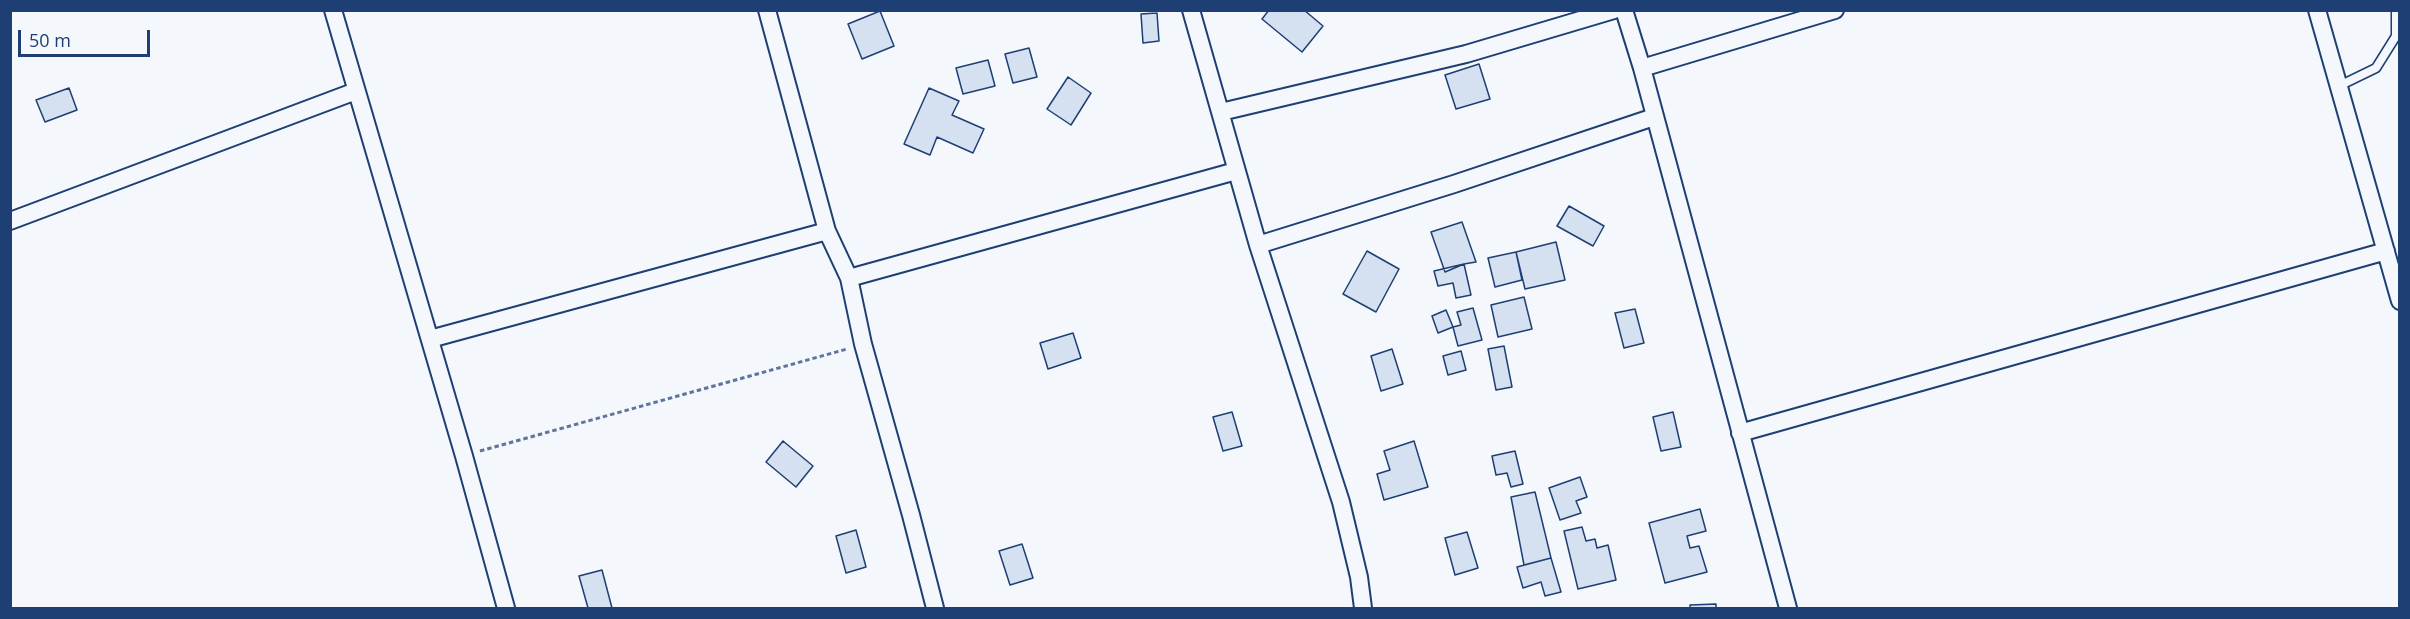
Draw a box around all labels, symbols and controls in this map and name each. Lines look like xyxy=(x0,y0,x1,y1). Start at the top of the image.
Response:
scale bar xyxy=(21,18,153,56)
text: 50 m xyxy=(29,28,71,52)

